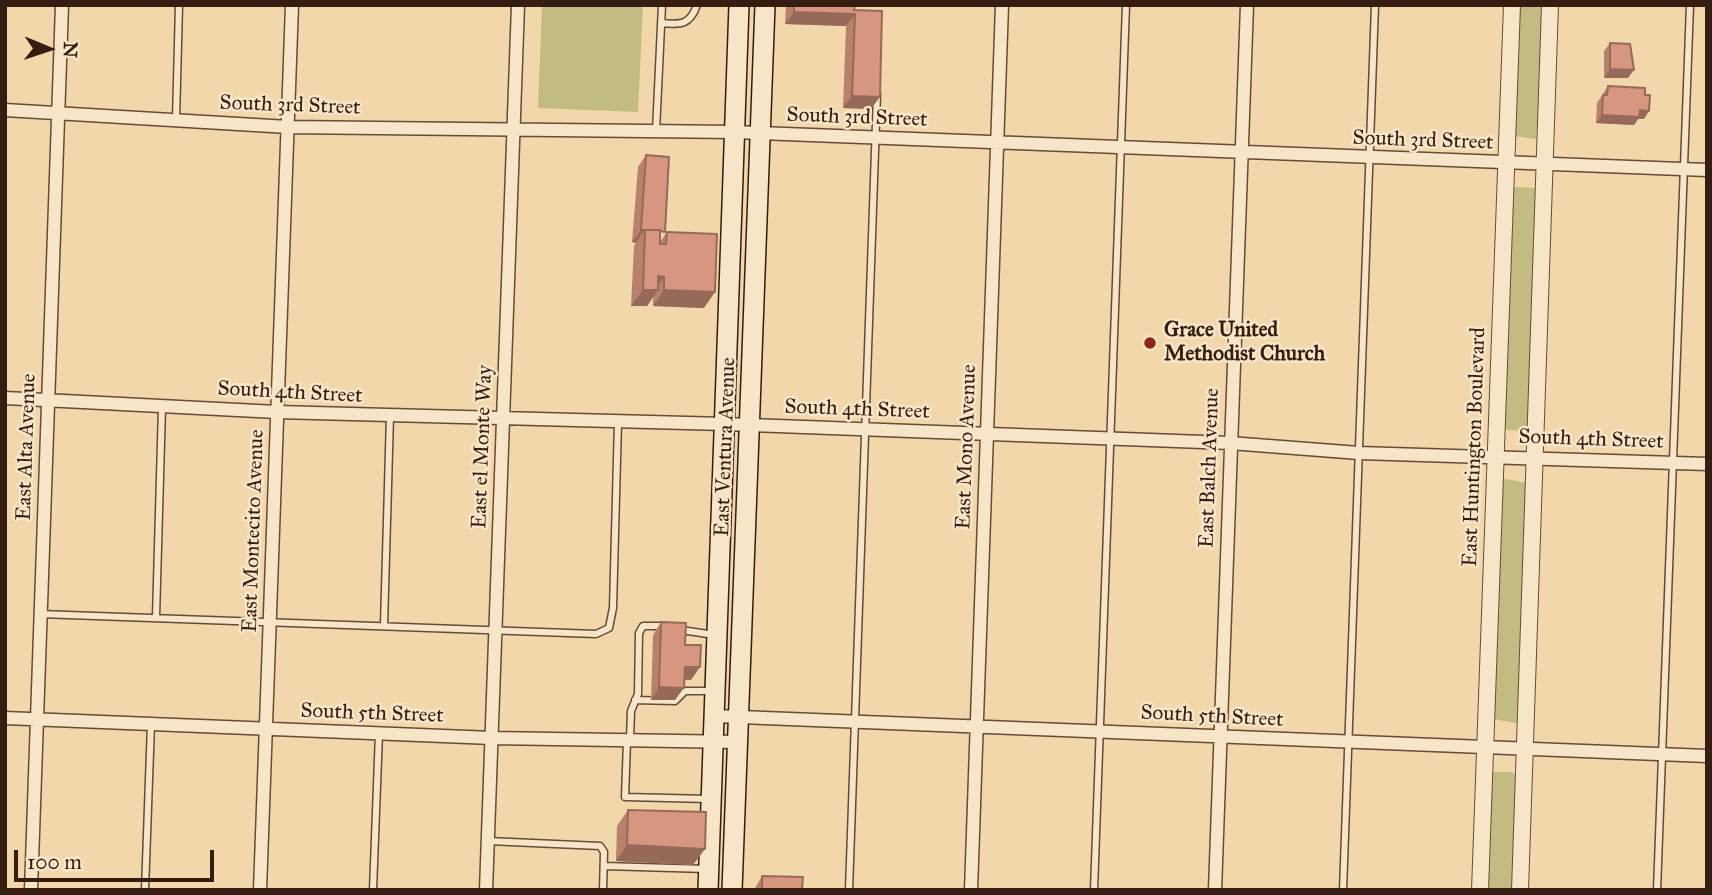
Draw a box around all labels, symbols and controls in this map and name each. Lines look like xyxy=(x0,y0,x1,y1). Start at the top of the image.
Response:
north arrow xyxy=(14,14,84,84)
text: N xyxy=(59,41,82,58)
street label: South 3rd Street xyxy=(219,91,361,121)
street label: South 3rd Street xyxy=(786,103,928,133)
street label: South 3rd Street xyxy=(1352,126,1494,156)
place label: Grace United Methodist Church xyxy=(1164,318,1325,368)
street label: East Huntington Boulevard xyxy=(1458,327,1492,567)
marker: Grace United Methodist Church xyxy=(1142,335,1158,351)
street label: East Ventura Avenue xyxy=(710,357,742,537)
street label: East Mono Avenue xyxy=(952,364,982,530)
street label: East el Monte Way xyxy=(468,365,498,529)
street label: East Alta Avenue xyxy=(12,373,42,521)
street label: South 4th Street xyxy=(217,377,363,409)
street label: East Balch Avenue xyxy=(1195,388,1225,548)
street label: South 4th Street xyxy=(784,395,930,425)
street label: South 4th Street xyxy=(1518,425,1664,455)
street label: East Montecito Avenue xyxy=(238,429,270,633)
street label: South 5th Street xyxy=(300,699,444,729)
street label: South 5th Street xyxy=(1140,701,1284,733)
scale bar xyxy=(18,836,217,880)
text: 100 m xyxy=(27,849,82,875)

